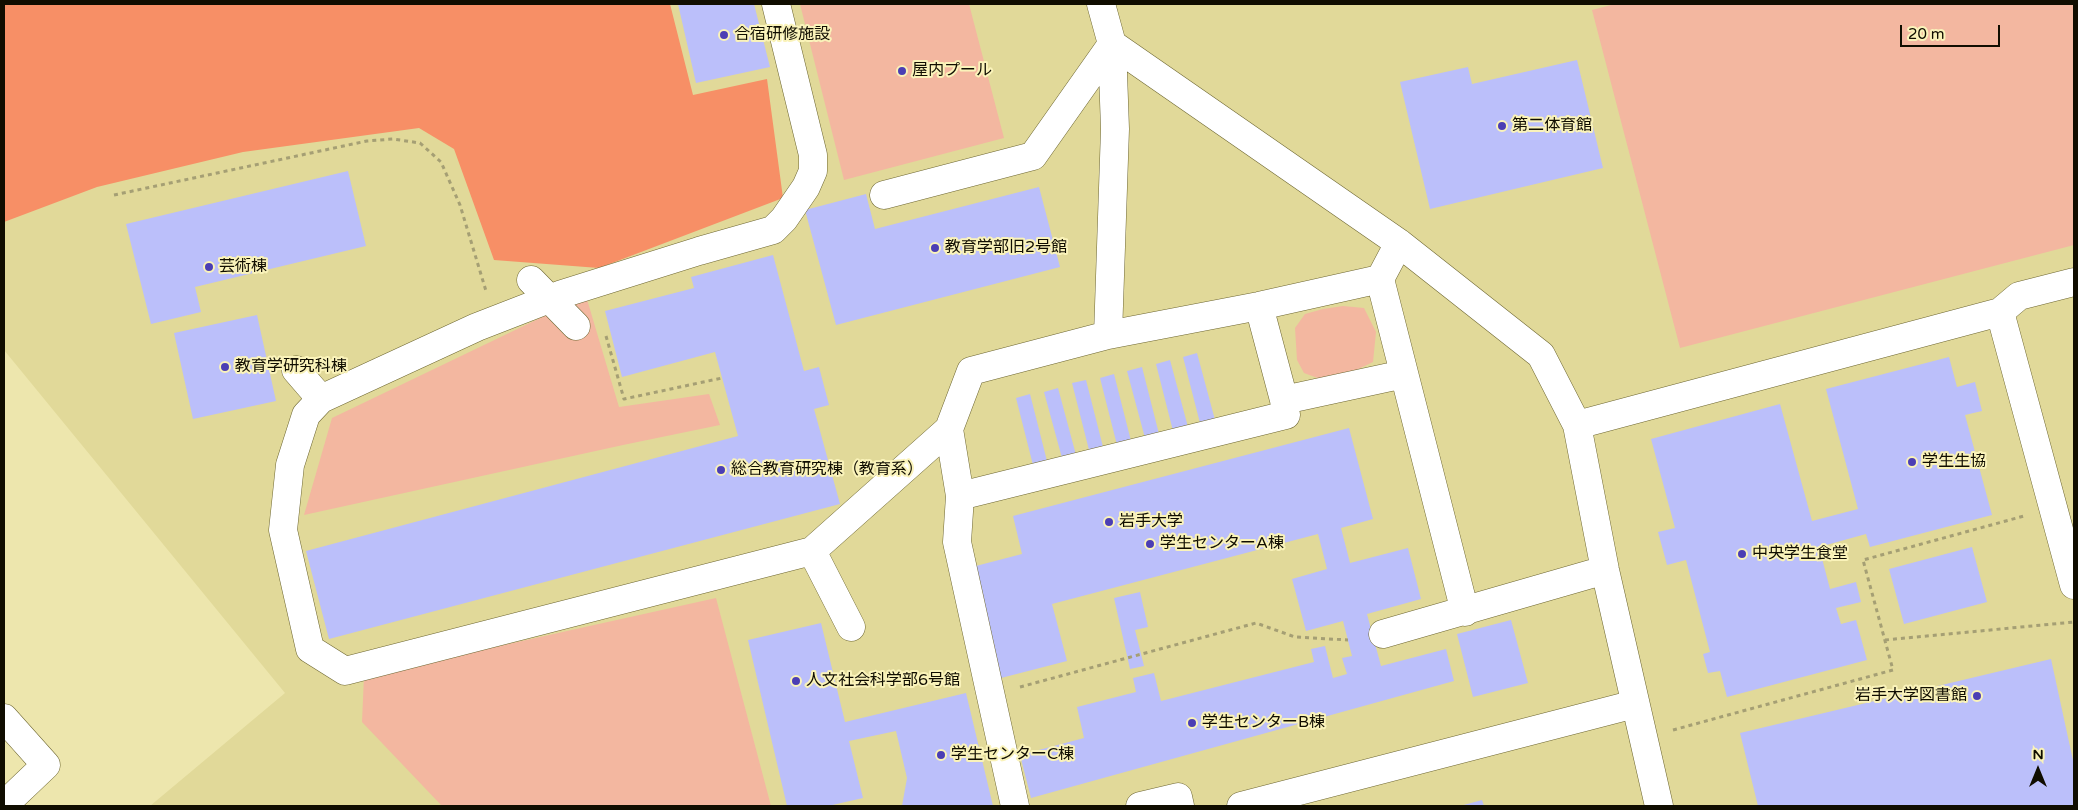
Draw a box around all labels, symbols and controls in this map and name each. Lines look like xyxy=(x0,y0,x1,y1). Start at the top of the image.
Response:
scale bar xyxy=(1903,15,2003,47)
place label: 合宿研修施設 xyxy=(734,25,830,45)
text: 20 m xyxy=(1908,25,1945,43)
marker: 合宿研修施設 xyxy=(718,29,730,41)
place label: 屋内プール xyxy=(912,61,992,81)
marker: 屋内プール xyxy=(896,65,908,77)
place label: 第二体育館 xyxy=(1512,116,1592,136)
marker: 第二体育館 xyxy=(1496,120,1508,132)
place label: 教育学部旧2号館 xyxy=(945,238,1067,258)
marker: 教育学部旧2号館 xyxy=(929,242,941,254)
place label: 芸術棟 xyxy=(219,257,267,277)
marker: 芸術棟 xyxy=(203,261,215,273)
place label: 教育学研究科棟 xyxy=(235,357,347,377)
marker: 教育学研究科棟 xyxy=(219,361,231,373)
place label: 学生生協 xyxy=(1922,452,1986,472)
marker: 学生生協 xyxy=(1906,456,1918,468)
place label: 総合教育研究棟（教育系） xyxy=(731,460,923,480)
marker: 総合教育研究棟（教育系） xyxy=(715,464,727,476)
place label: 岩手大学 xyxy=(1119,512,1183,532)
marker: 岩手大学 xyxy=(1103,516,1115,528)
place label: 学生センターA棟 xyxy=(1160,534,1284,554)
marker: 学生センターA棟 xyxy=(1144,538,1156,550)
place label: 中央学生食堂 xyxy=(1752,544,1848,564)
marker: 中央学生食堂 xyxy=(1736,548,1748,560)
place label: 人文社会科学部6号館 xyxy=(806,671,960,691)
marker: 人文社会科学部6号館 xyxy=(790,675,802,687)
place label: 岩手大学図書館 xyxy=(1855,686,1967,706)
marker: 岩手大学図書館 xyxy=(1971,690,1983,702)
place label: 学生センターB棟 xyxy=(1202,713,1325,733)
marker: 学生センターB棟 xyxy=(1186,717,1198,729)
place label: 学生センターC棟 xyxy=(951,745,1074,765)
north arrow xyxy=(2013,745,2063,795)
text: N xyxy=(2032,746,2044,763)
marker: 学生センターC棟 xyxy=(935,749,947,761)

